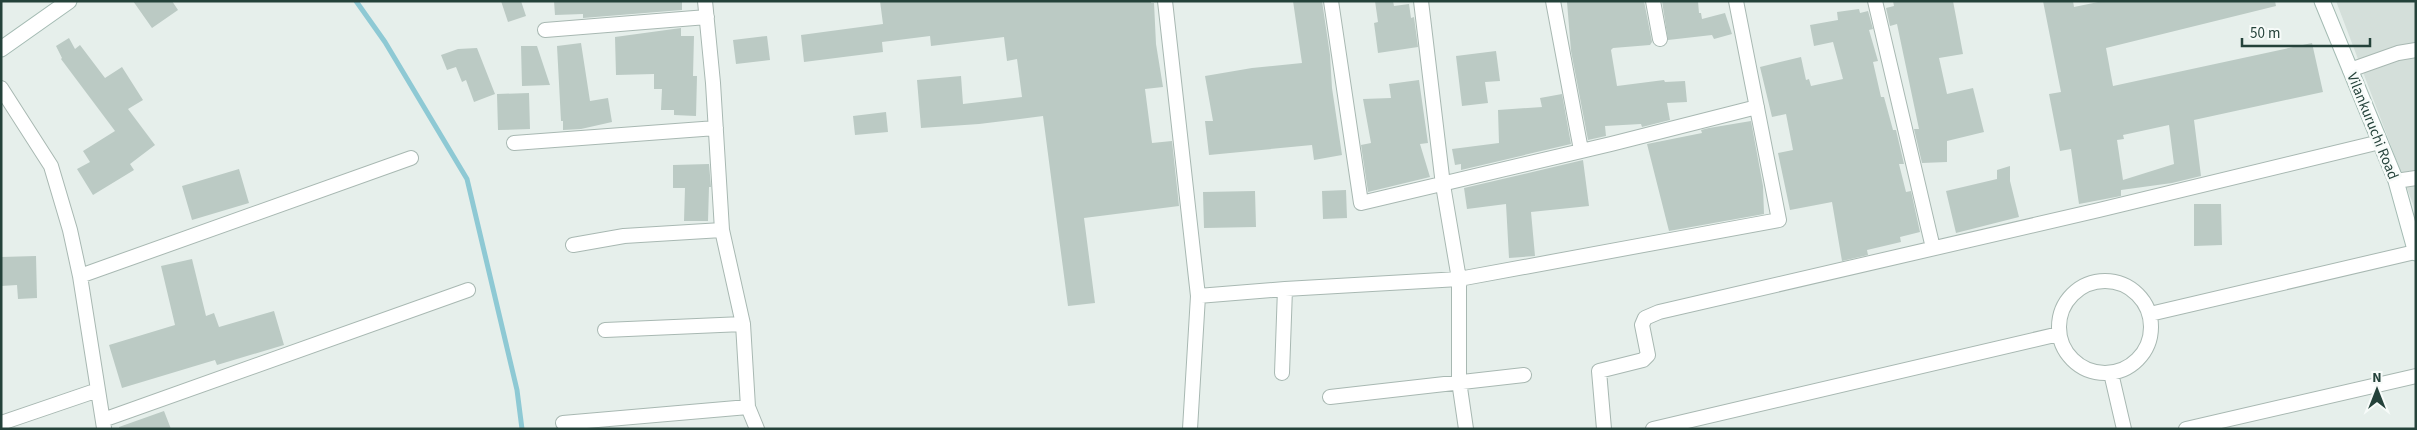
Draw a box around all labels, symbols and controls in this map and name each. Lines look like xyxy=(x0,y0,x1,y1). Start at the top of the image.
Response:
scale bar xyxy=(2242,15,2370,47)
text: 50 m xyxy=(2250,23,2280,44)
street label: Vilankuruchi Road xyxy=(2342,70,2404,183)
north arrow xyxy=(2352,365,2402,415)
text: N xyxy=(2372,368,2382,388)

